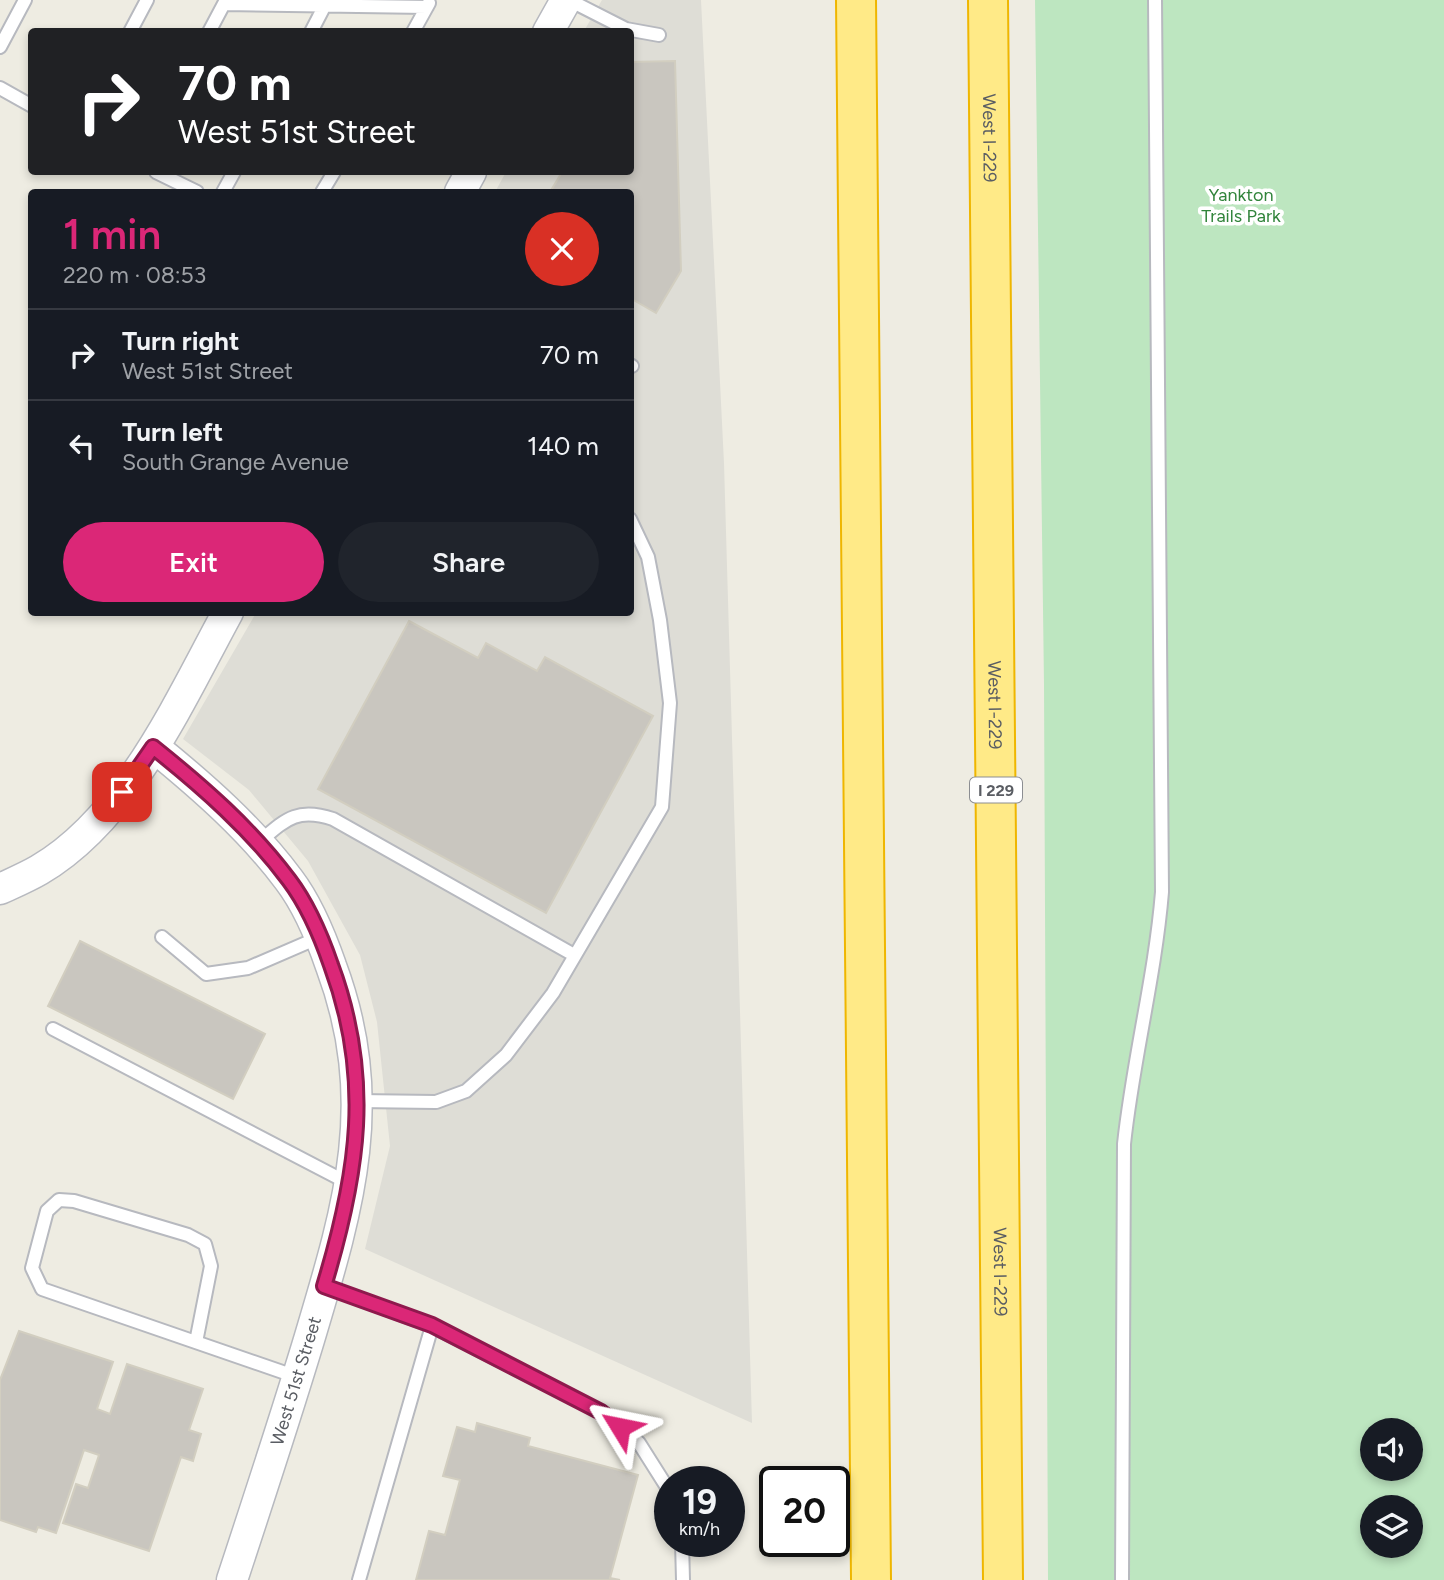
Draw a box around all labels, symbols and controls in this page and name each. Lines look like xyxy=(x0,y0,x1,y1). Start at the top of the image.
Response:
text: 70 m xyxy=(178,53,291,112)
icon: right xyxy=(63,56,154,147)
street label: West I-229 xyxy=(978,94,1001,182)
text: West 51st Street xyxy=(178,113,416,151)
park label: Yankton Trails Park xyxy=(1201,184,1281,227)
text: 1 min xyxy=(63,209,161,260)
button: close xyxy=(525,212,599,286)
text: 220 m · 08:53 xyxy=(63,261,206,289)
text: Turn right xyxy=(122,325,239,357)
icon: right xyxy=(63,336,101,374)
text: 70 m xyxy=(540,339,599,371)
text: West 51st Street xyxy=(122,357,293,385)
text: Turn left xyxy=(122,416,223,448)
icon: left xyxy=(63,427,101,465)
text: 140 m xyxy=(527,430,599,462)
text: South Grange Avenue xyxy=(122,448,349,476)
button: Exit xyxy=(63,522,324,602)
button: Share xyxy=(338,522,599,602)
street label: West I-229 xyxy=(983,660,1006,749)
pin xyxy=(92,762,152,822)
icon: arrive xyxy=(103,773,141,811)
road number: I 229 xyxy=(970,778,1022,803)
street label: West I-229 xyxy=(989,1227,1011,1316)
street label: West 51st Street xyxy=(266,1314,326,1448)
position arrow xyxy=(583,1390,657,1464)
map controls xyxy=(1360,1418,1423,1558)
button: sound xyxy=(1360,1418,1423,1481)
speed limit sign: 20 xyxy=(759,1466,850,1557)
text: 19 xyxy=(682,1481,717,1523)
button: layers xyxy=(1360,1495,1423,1558)
text: km/h xyxy=(679,1518,720,1540)

